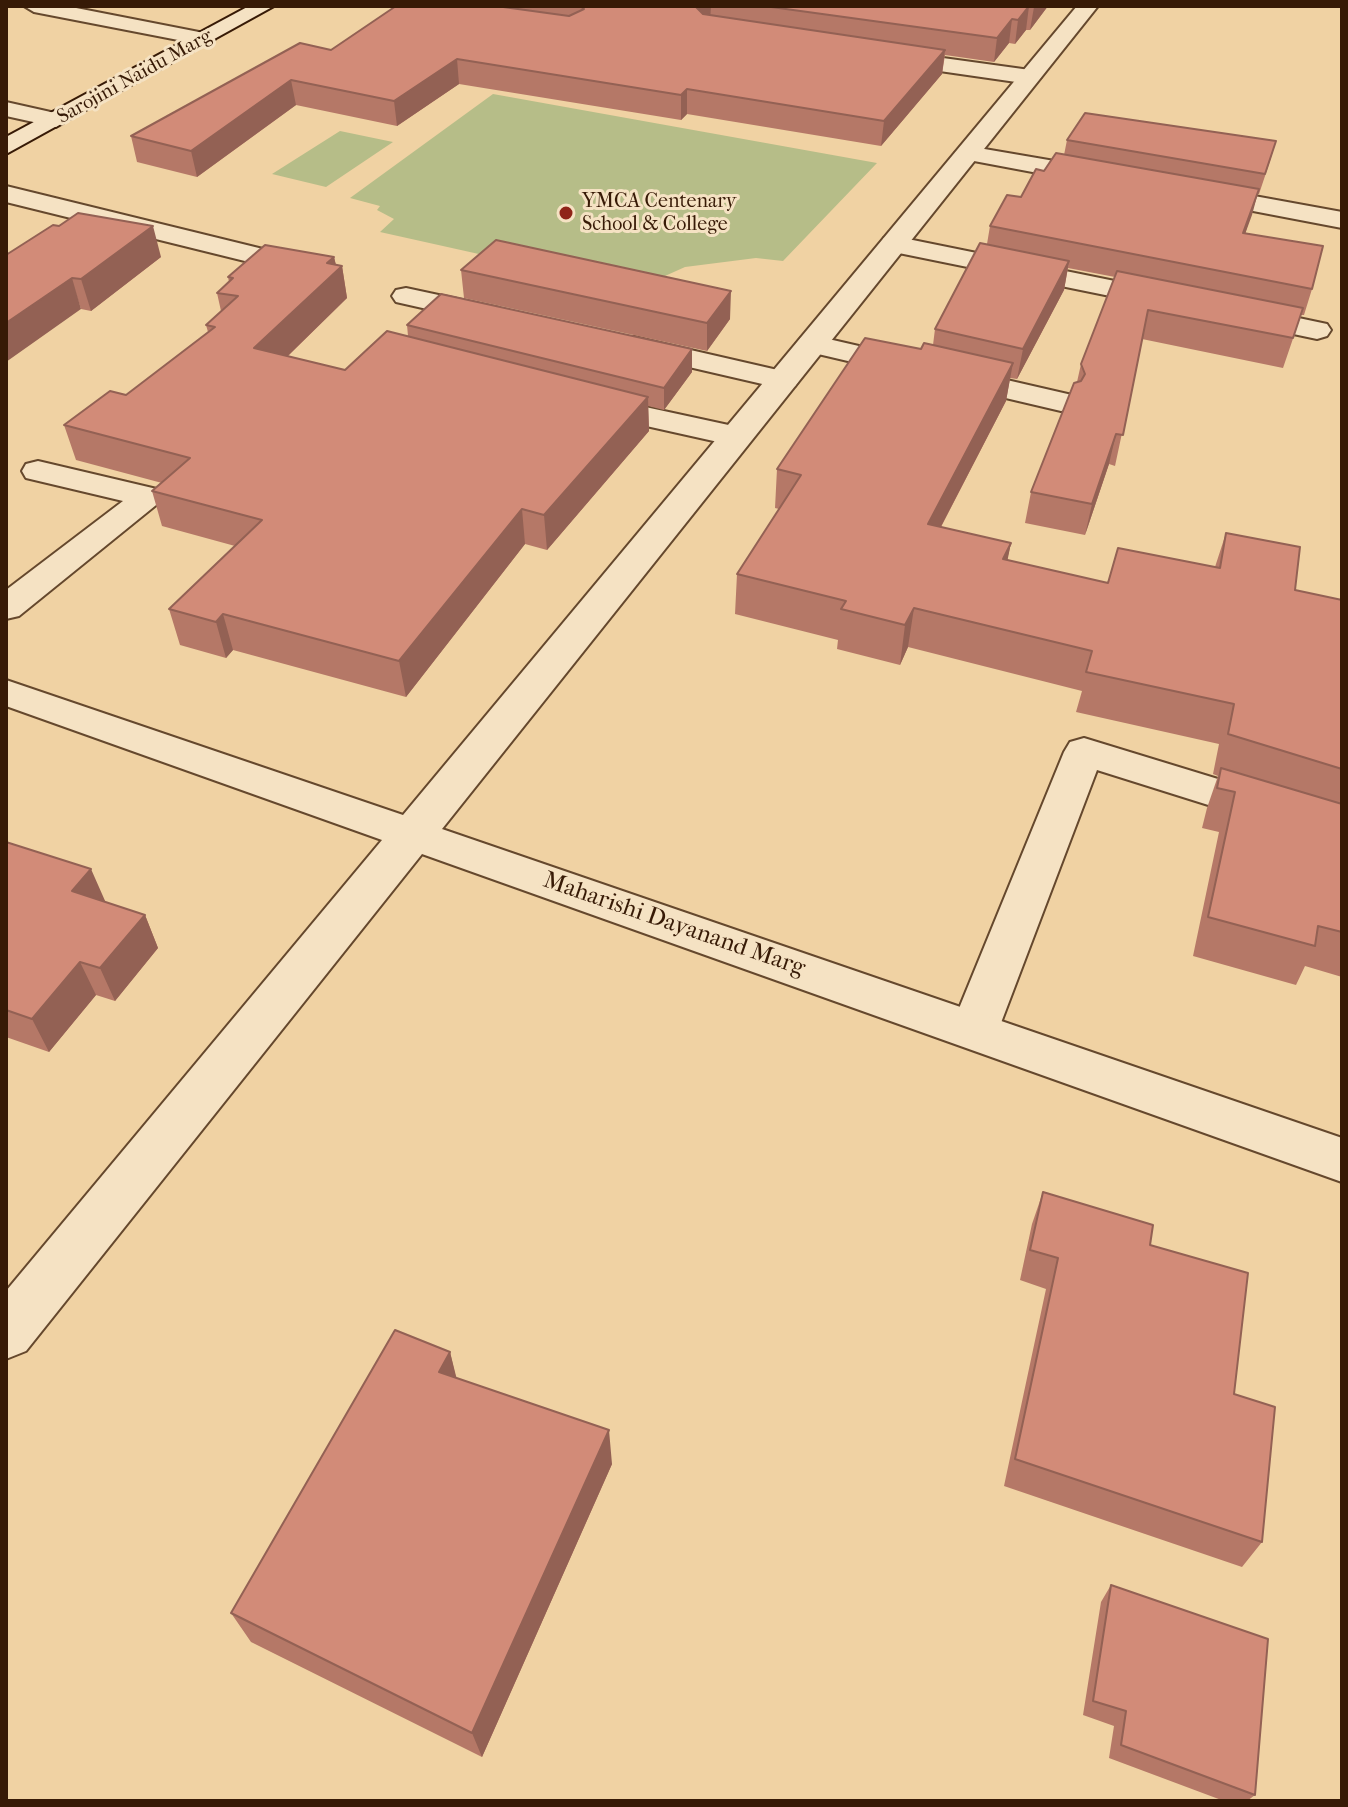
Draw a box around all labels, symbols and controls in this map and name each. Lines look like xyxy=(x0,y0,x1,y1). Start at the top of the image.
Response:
street label: Sarojini Naidu Marg xyxy=(53,24,217,130)
place label: YMCA Centenary School & College xyxy=(582,190,736,237)
marker: YMCA Centenary School & College xyxy=(557,204,575,222)
street label: Maharishi Dayanand Marg xyxy=(539,867,809,983)

